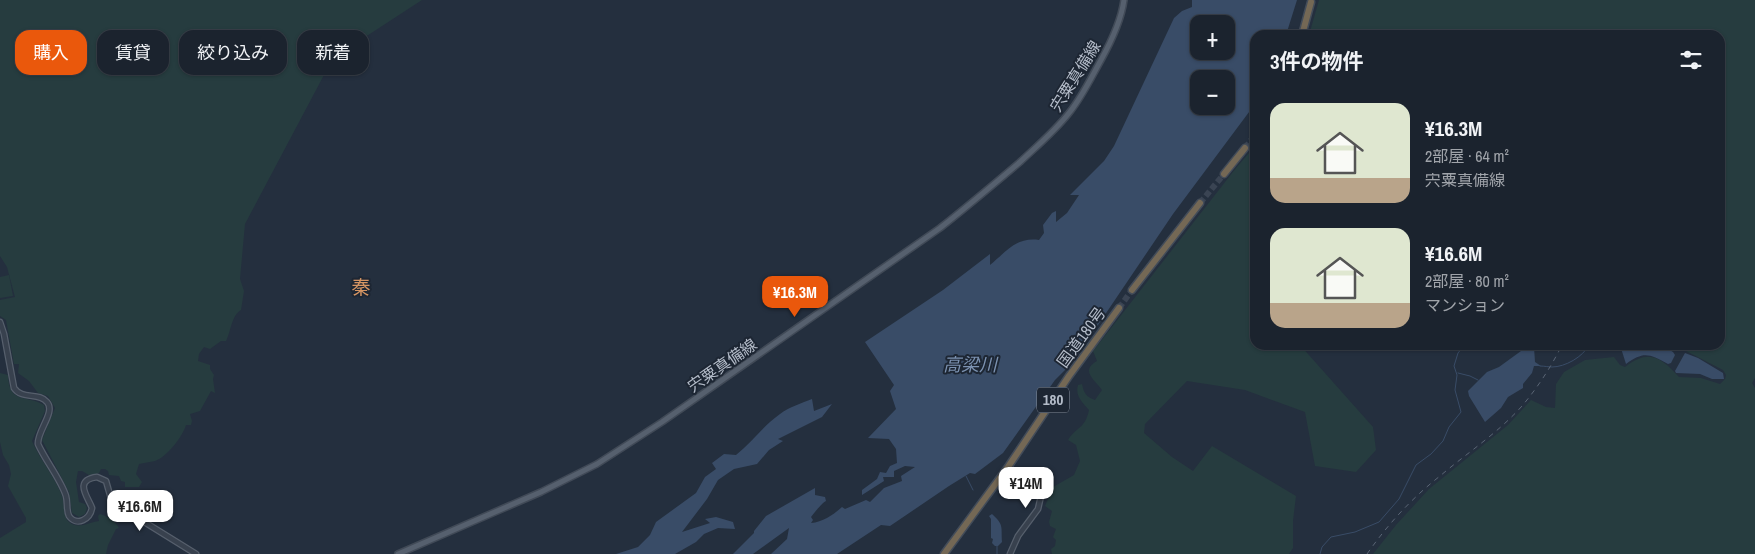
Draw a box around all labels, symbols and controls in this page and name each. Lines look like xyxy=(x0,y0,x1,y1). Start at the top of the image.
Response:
map controls xyxy=(1190,15,1235,115)
button: + xyxy=(1190,15,1235,60)
chip: 購入 xyxy=(15,30,87,75)
chip: 賃貸 xyxy=(97,30,169,75)
chip: 絞り込み xyxy=(179,30,287,75)
chip: 新着 xyxy=(297,30,369,75)
street label: 宍粟真備線 xyxy=(1044,36,1106,116)
icon: filters xyxy=(1677,46,1705,74)
text: 3件の物件 xyxy=(1270,47,1364,76)
button: − xyxy=(1190,70,1235,115)
text: ¥16.3M xyxy=(1425,114,1482,143)
icon: home xyxy=(1310,123,1370,183)
text: 2部屋 · 64 m² xyxy=(1425,145,1509,167)
text: 宍粟真備線 xyxy=(1425,169,1505,191)
text: ¥16.6M xyxy=(1425,239,1482,268)
icon: home xyxy=(1310,248,1370,308)
text: 2部屋 · 80 m² xyxy=(1425,270,1509,292)
district label: 秦 xyxy=(351,274,371,300)
pin: ¥16.3M xyxy=(754,276,836,318)
text: ¥16.3M xyxy=(773,281,817,303)
text: マンション xyxy=(1425,294,1505,316)
street label: 国道180号 xyxy=(1052,302,1110,372)
street label: 宍粟真備線 xyxy=(683,333,761,397)
water label: 高梁川 xyxy=(943,352,999,377)
road number: 180 xyxy=(1037,388,1069,412)
pin: ¥14M xyxy=(996,466,1056,509)
text: ¥14M xyxy=(1010,472,1042,494)
pin: ¥16.6M xyxy=(99,490,181,532)
text: ¥16.6M xyxy=(118,495,162,517)

